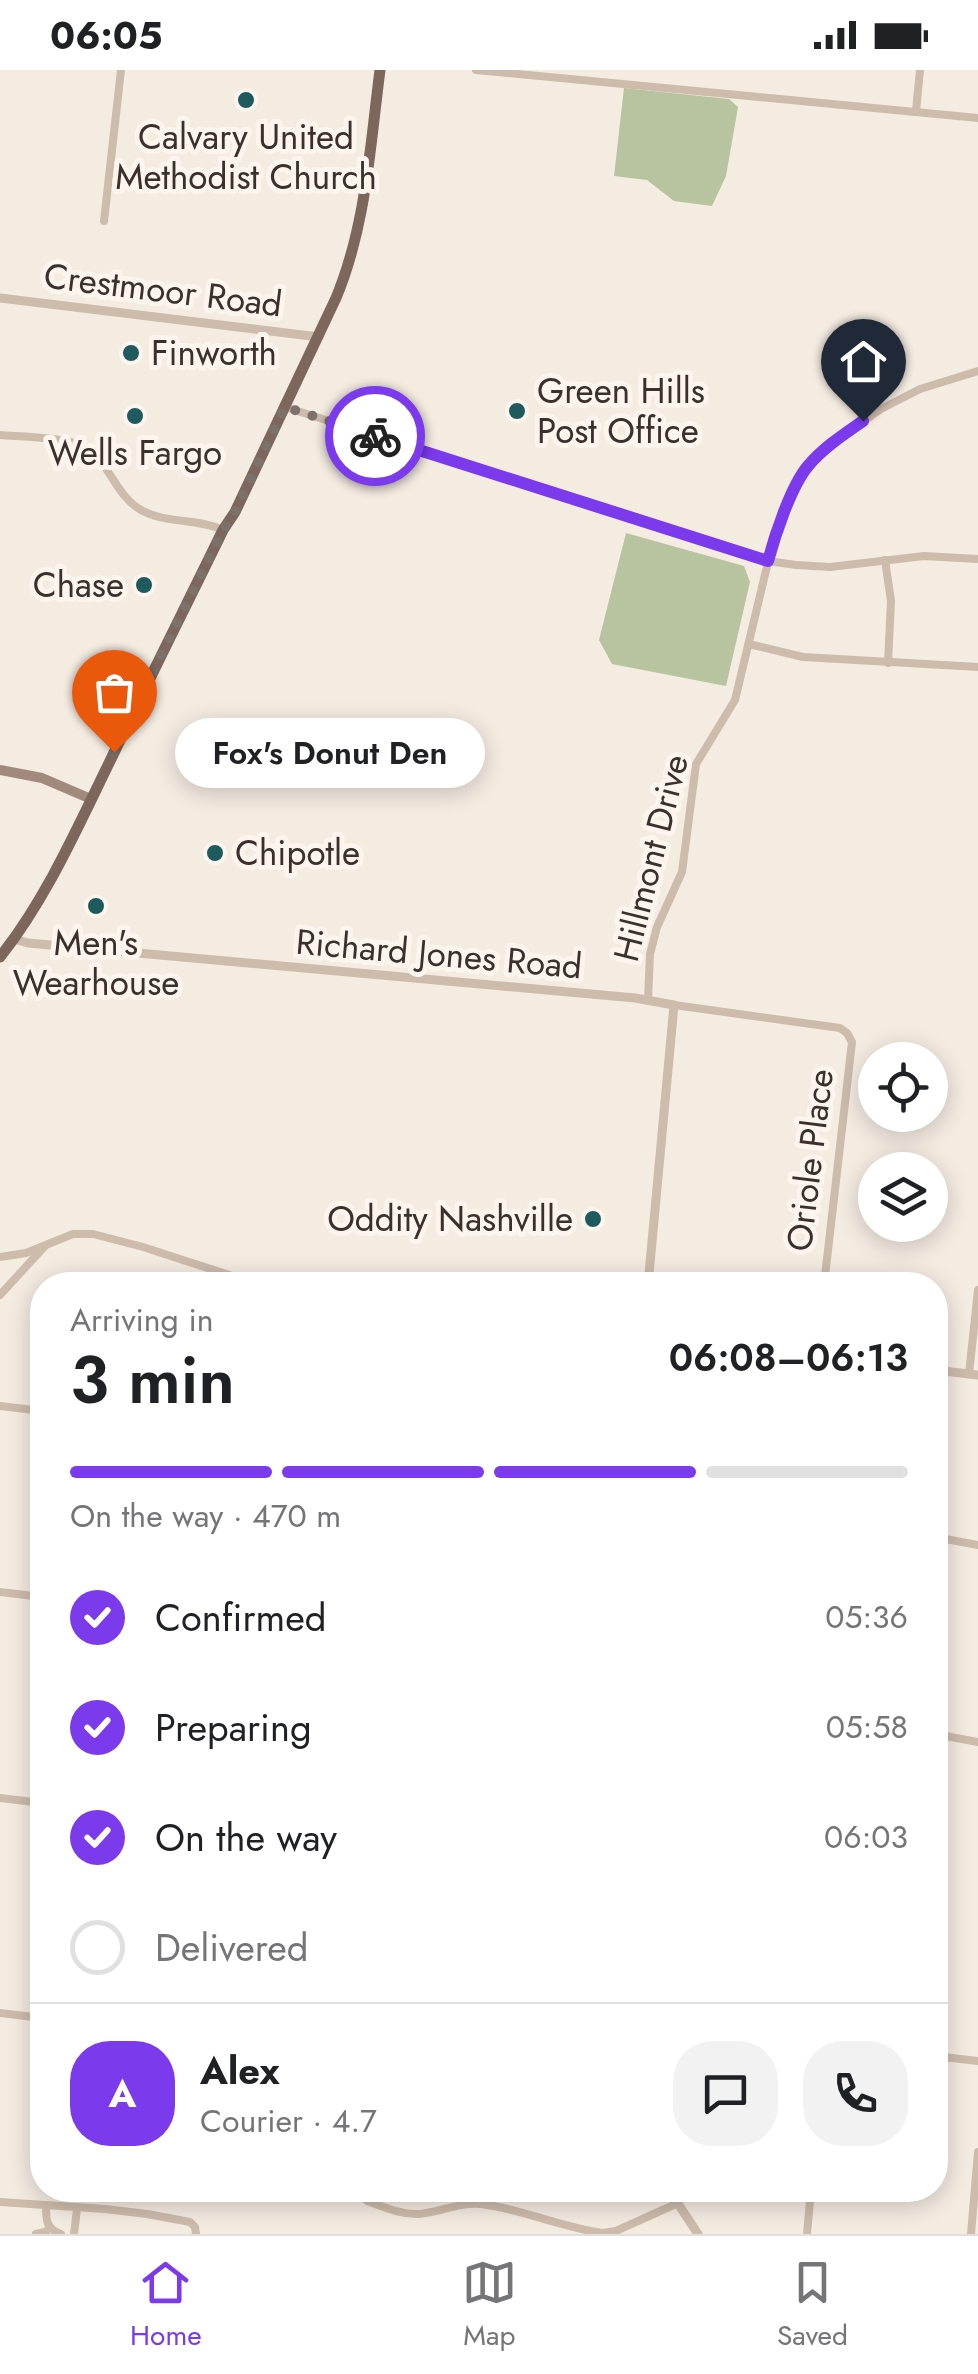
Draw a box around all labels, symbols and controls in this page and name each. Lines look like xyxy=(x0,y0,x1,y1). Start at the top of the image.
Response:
text: 06:05 xyxy=(50,8,162,63)
marker: Calvary United Methodist Church xyxy=(235,89,257,111)
place label: Calvary United Methodist Church xyxy=(115,112,377,202)
street label: Crestmoor Road xyxy=(41,251,285,329)
pin xyxy=(821,319,906,422)
place label: Finworth xyxy=(151,328,277,378)
icon: home xyxy=(836,334,891,389)
marker: Finworth xyxy=(120,342,142,364)
place label: Green Hills Post Office xyxy=(537,366,705,456)
courier xyxy=(325,386,425,486)
marker: Green Hills Post Office xyxy=(506,400,528,422)
marker: Wells Fargo xyxy=(124,405,146,427)
icon: bike xyxy=(348,409,403,464)
place label: Wells Fargo xyxy=(48,428,222,478)
place label: Chase xyxy=(33,560,124,610)
marker: Chase xyxy=(133,574,155,596)
pin xyxy=(72,650,157,753)
icon: bag xyxy=(87,665,142,720)
callout: Fox's Donut Den xyxy=(174,717,484,787)
text: Fox's Donut Den xyxy=(213,730,447,776)
street label: Hillmont Drive xyxy=(601,749,701,967)
place label: Chipotle xyxy=(235,828,360,878)
marker: Chipotle xyxy=(204,842,226,864)
marker: Men's Wearhouse xyxy=(85,895,107,917)
street label: Richard Jones Road xyxy=(294,917,584,991)
place label: Men's Wearhouse xyxy=(13,918,179,1008)
map controls xyxy=(858,1042,948,1242)
button: locate xyxy=(858,1042,948,1132)
street label: Oriole Place xyxy=(774,1066,846,1254)
button: layers xyxy=(858,1152,948,1242)
place label: Oddity Nashville xyxy=(327,1194,573,1244)
marker: Oddity Nashville xyxy=(582,1208,604,1230)
text: Arriving in xyxy=(70,1297,214,1343)
text: 06:08–06:13 xyxy=(669,1330,908,1385)
text: 3 min xyxy=(70,1333,235,1427)
text: On the way · 470 m xyxy=(70,1493,341,1539)
icon: check xyxy=(70,1590,125,1645)
text: Confirmed xyxy=(155,1590,326,1645)
text: 05:36 xyxy=(825,1594,908,1640)
icon: check xyxy=(70,1700,125,1755)
text: Preparing xyxy=(155,1700,312,1755)
text: 05:58 xyxy=(826,1704,908,1750)
icon: check xyxy=(70,1810,125,1865)
text: On the way xyxy=(155,1810,337,1865)
text: 06:03 xyxy=(824,1814,908,1860)
text: Delivered xyxy=(155,1920,308,1975)
button: chat xyxy=(673,2041,778,2146)
button: phone xyxy=(803,2041,908,2146)
text: Alex xyxy=(200,2043,280,2098)
text: A xyxy=(109,2066,136,2121)
text: Courier · 4.7 xyxy=(200,2098,377,2144)
tab: Home xyxy=(130,2255,202,2356)
tab: Map xyxy=(462,2255,517,2356)
tab: Saved xyxy=(777,2255,848,2356)

